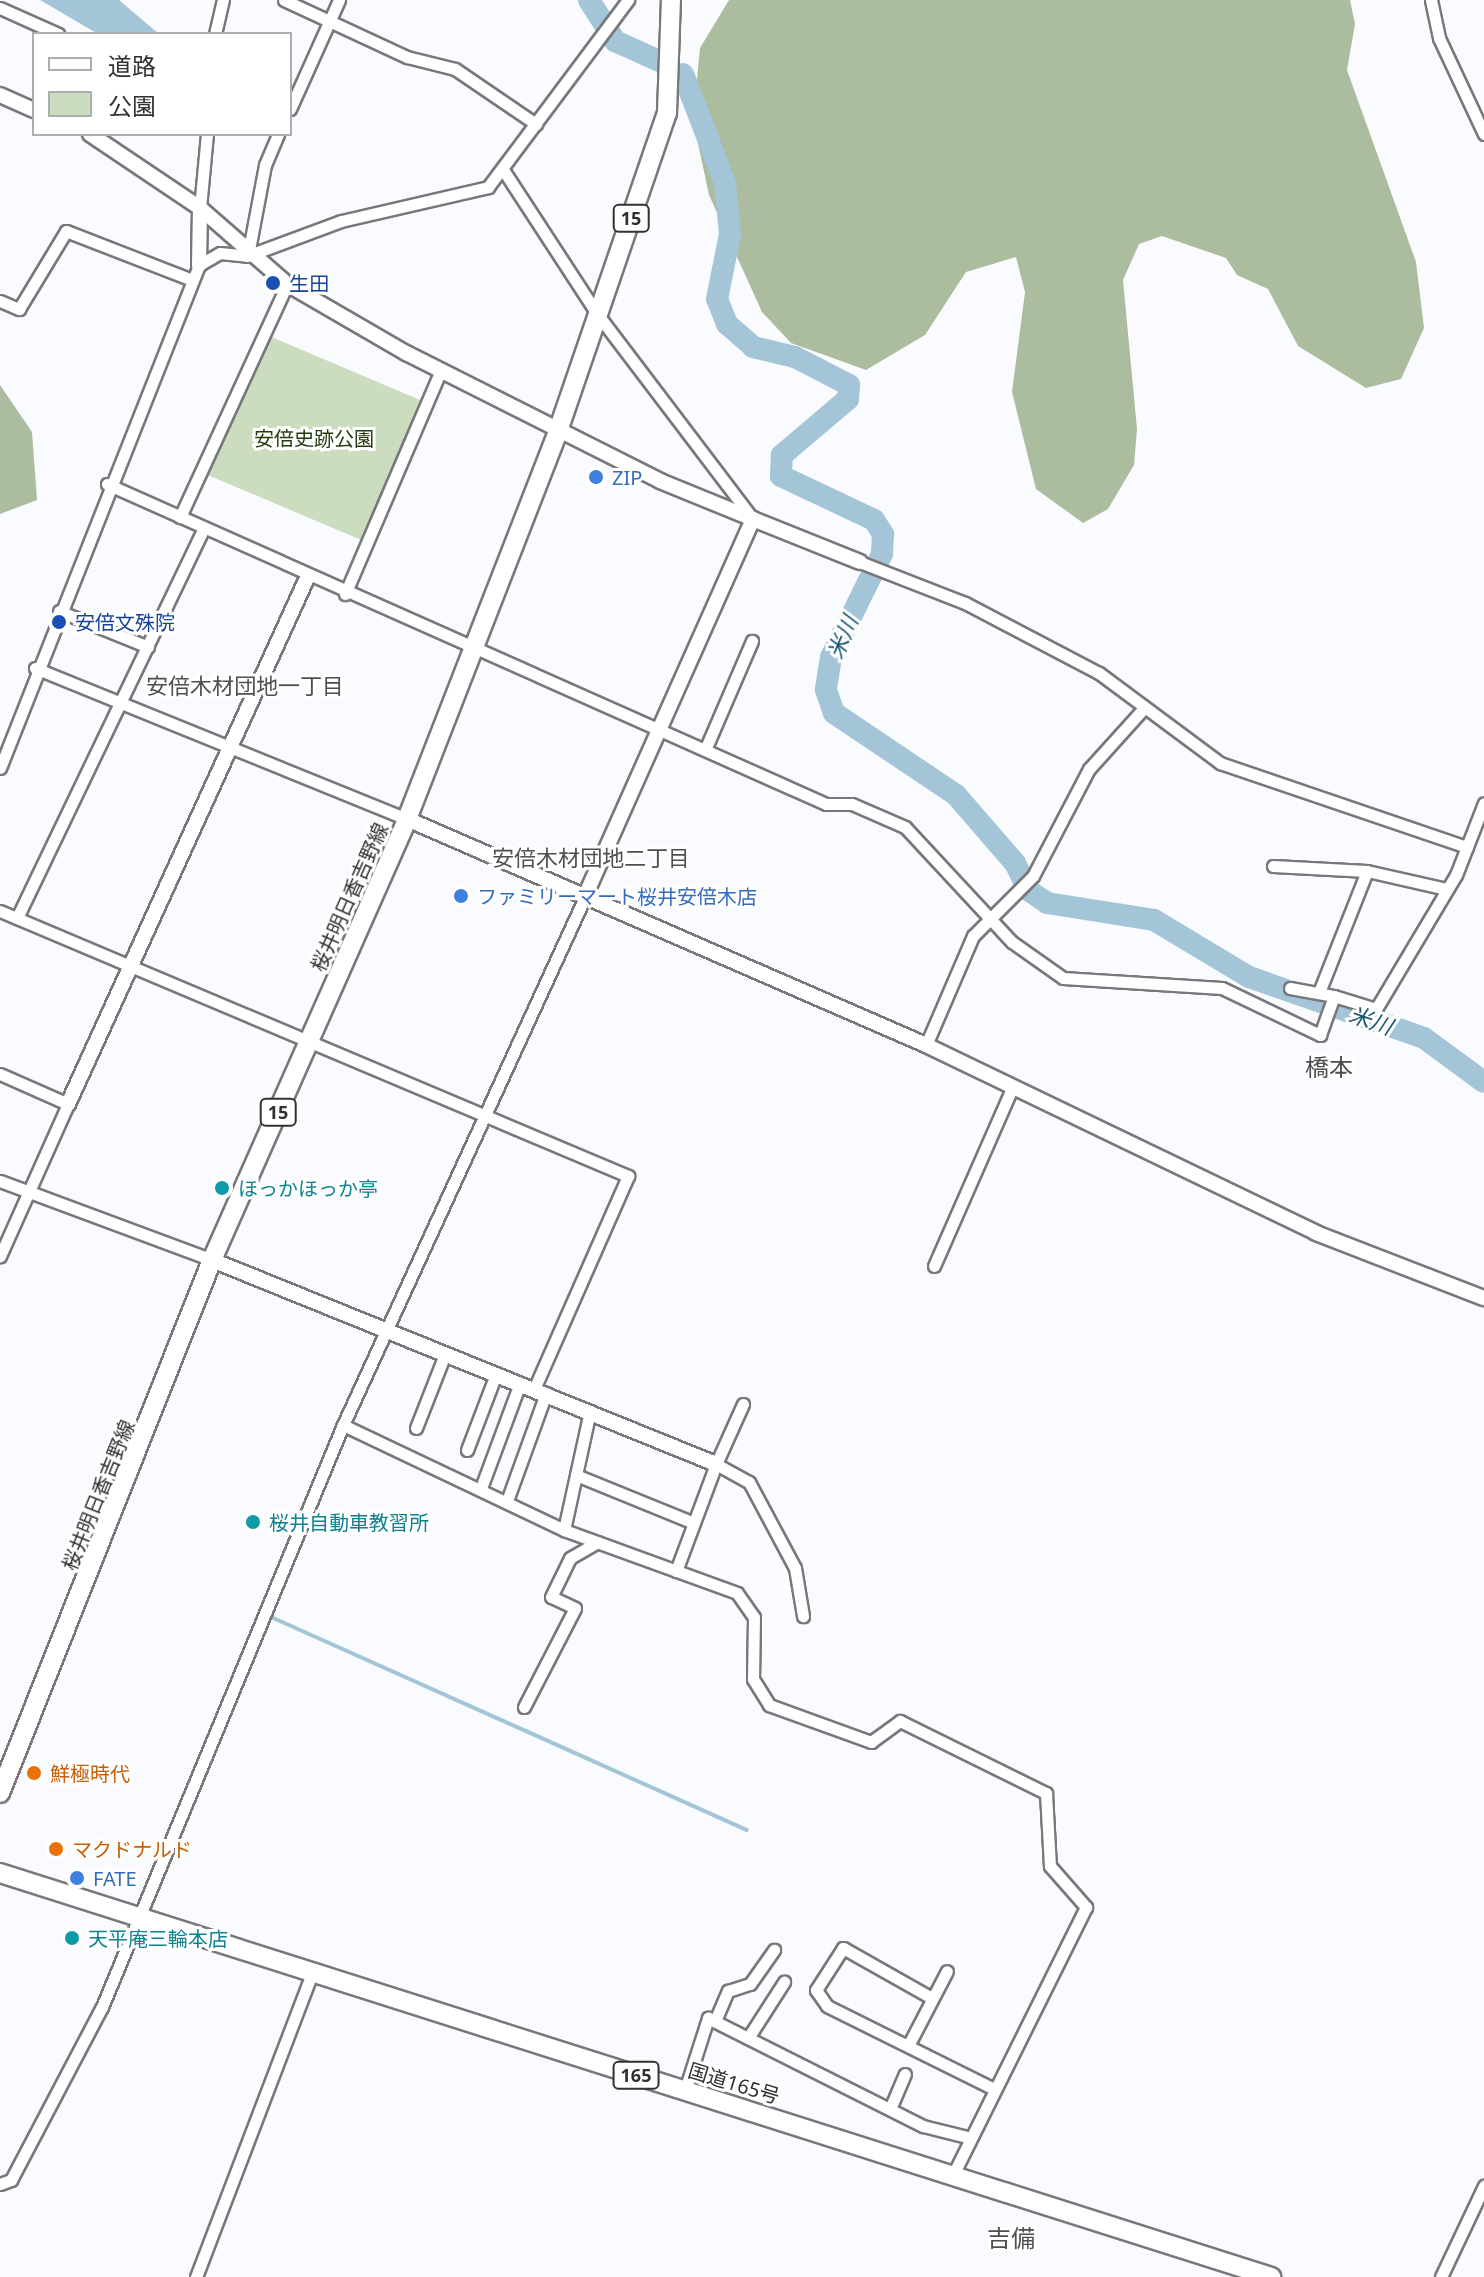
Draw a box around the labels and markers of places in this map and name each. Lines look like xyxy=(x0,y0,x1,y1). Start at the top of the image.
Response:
place label: 生田 xyxy=(289,271,329,295)
marker: 生田 xyxy=(264,274,282,292)
place label: ZIP xyxy=(612,465,642,489)
marker: ZIP xyxy=(587,468,605,486)
place label: 安倍文殊院 xyxy=(75,610,175,634)
marker: 安倍文殊院 xyxy=(50,613,68,631)
place label: ファミリーマート桜井安倍木店 xyxy=(477,884,757,908)
marker: ファミリーマート桜井安倍木店 xyxy=(452,887,470,905)
place label: ほっかほっか亭 xyxy=(238,1176,378,1200)
marker: ほっかほっか亭 xyxy=(213,1179,231,1197)
place label: 桜井自動車教習所 xyxy=(269,1510,429,1534)
marker: 桜井自動車教習所 xyxy=(244,1513,262,1531)
place label: 鮮極時代 xyxy=(50,1761,130,1785)
marker: 鮮極時代 xyxy=(25,1764,43,1782)
place label: マクドナルド xyxy=(72,1837,192,1861)
marker: マクドナルド xyxy=(47,1840,65,1858)
place label: FATE xyxy=(93,1866,137,1890)
marker: FATE xyxy=(68,1869,86,1887)
place label: 天平庵三輪本店 xyxy=(88,1926,228,1950)
marker: 天平庵三輪本店 xyxy=(63,1929,81,1947)

